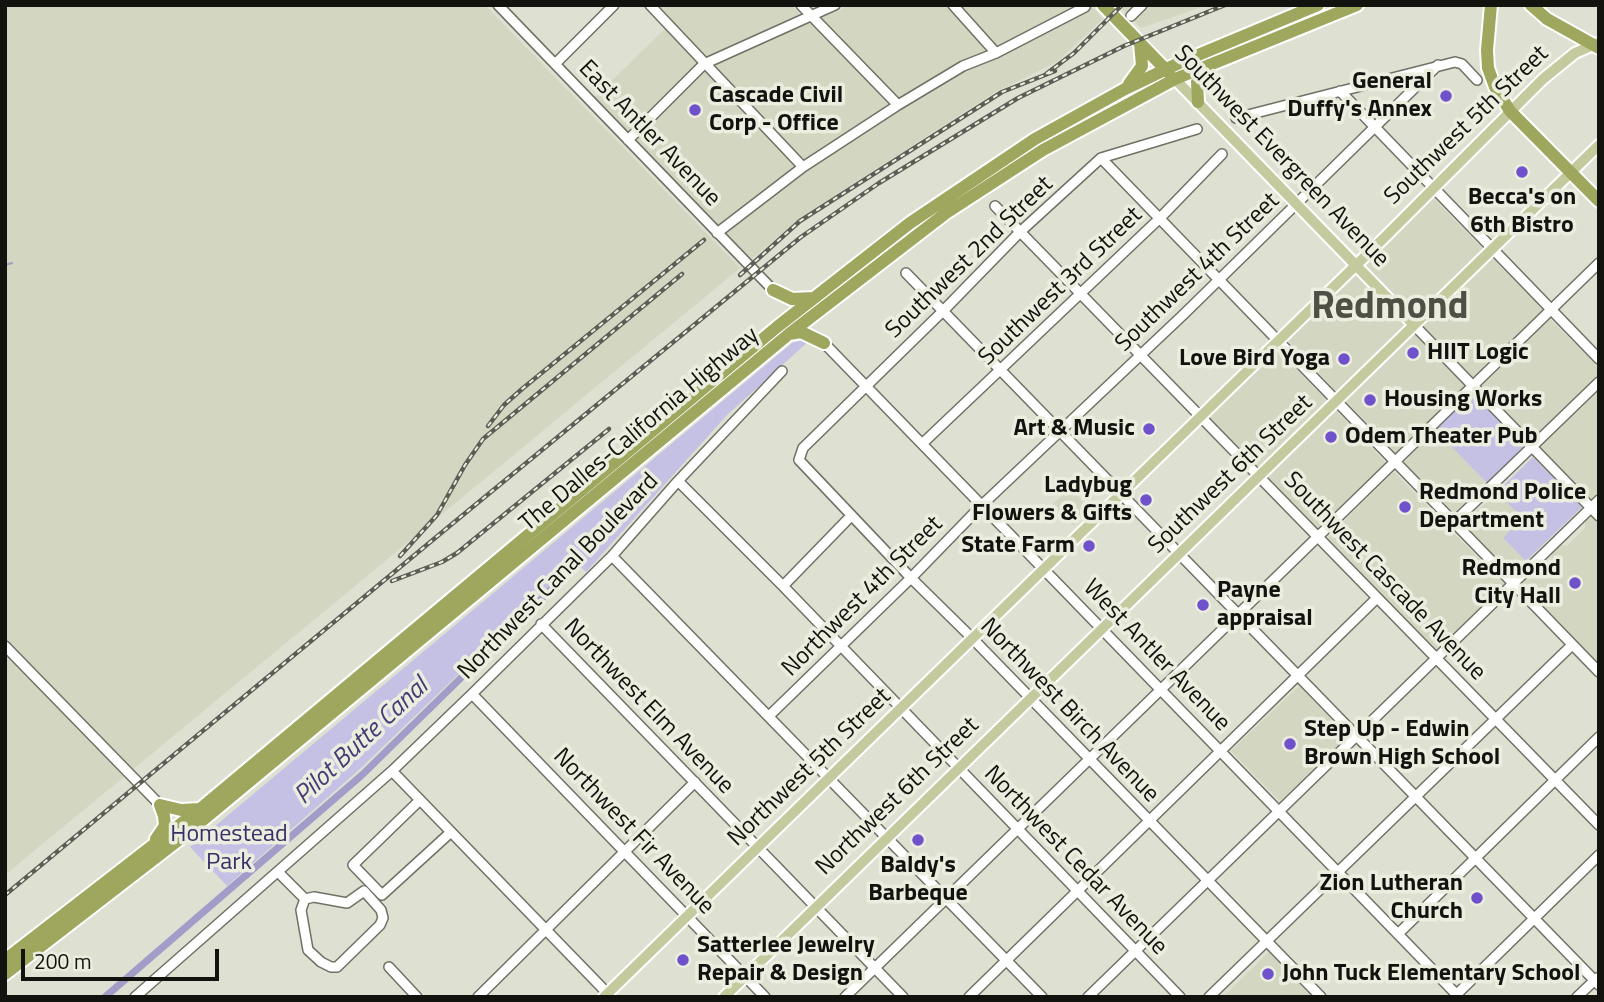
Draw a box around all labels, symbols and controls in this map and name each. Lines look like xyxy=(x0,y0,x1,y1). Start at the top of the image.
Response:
street label: Southwest Evergreen Avenue xyxy=(1167,40,1395,274)
street label: Southwest 5th Street xyxy=(1379,40,1555,212)
street label: East Antler Avenue xyxy=(572,55,726,213)
place label: General Duffy's Annex xyxy=(1287,68,1432,124)
place label: Cascade Civil Corp - Office xyxy=(709,82,843,138)
marker: General Duffy's Annex xyxy=(1438,88,1454,104)
marker: Cascade Civil Corp - Office xyxy=(687,102,703,118)
marker: Becca's on 6th Bistro xyxy=(1514,164,1530,180)
street label: Southwest 2nd Street xyxy=(881,171,1059,345)
place label: Becca's on 6th Bistro xyxy=(1468,184,1576,240)
street label: Southwest 4th Street xyxy=(1110,187,1286,359)
street label: Southwest 3rd Street xyxy=(973,202,1149,372)
district label: Redmond xyxy=(1311,286,1469,332)
street label: The Dalles-California Highway xyxy=(515,321,765,539)
place label: HIIT Logic xyxy=(1427,339,1529,367)
place label: Love Bird Yoga xyxy=(1179,345,1330,373)
marker: HIIT Logic xyxy=(1405,345,1421,361)
marker: Love Bird Yoga xyxy=(1336,351,1352,367)
place label: Housing Works xyxy=(1384,386,1542,414)
street label: Southwest 6th Street xyxy=(1143,389,1319,561)
marker: Housing Works xyxy=(1362,392,1378,408)
place label: Art & Music xyxy=(1013,415,1135,443)
marker: Art & Music xyxy=(1141,421,1157,437)
place label: Odem Theater Pub xyxy=(1345,423,1538,451)
marker: Odem Theater Pub xyxy=(1323,429,1339,445)
street label: Southwest Cascade Avenue xyxy=(1277,467,1491,687)
street label: Northwest Canal Boulevard xyxy=(453,468,665,686)
place label: Ladybug Flowers & Gifts xyxy=(972,472,1132,528)
place label: Redmond Police Department xyxy=(1419,479,1586,535)
marker: Ladybug Flowers & Gifts xyxy=(1138,492,1154,508)
marker: Redmond Police Department xyxy=(1397,499,1413,515)
street label: Northwest 4th Street xyxy=(777,511,949,683)
place label: State Farm xyxy=(961,532,1075,560)
marker: State Farm xyxy=(1081,538,1097,554)
place label: Redmond City Hall xyxy=(1462,555,1561,611)
street label: West Antler Avenue xyxy=(1076,574,1236,738)
marker: Redmond City Hall xyxy=(1567,575,1583,591)
place label: Payne appraisal xyxy=(1217,577,1313,633)
marker: Payne appraisal xyxy=(1195,597,1211,613)
street label: Northwest Elm Avenue xyxy=(557,613,739,801)
street label: Northwest Birch Avenue xyxy=(973,613,1165,809)
water label: Pilot Butte Canal xyxy=(289,672,435,812)
street label: Northwest 5th Street xyxy=(723,683,897,853)
street label: Northwest 6th Street xyxy=(811,712,985,882)
place label: Step Up - Edwin Brown High School xyxy=(1304,716,1500,772)
marker: Step Up - Edwin Brown High School xyxy=(1282,736,1298,752)
street label: Northwest Fir Avenue xyxy=(546,743,720,921)
street label: Northwest Cedar Avenue xyxy=(977,760,1173,962)
park label: Homestead Park xyxy=(170,821,288,877)
marker: Baldy's Barbeque xyxy=(910,832,926,848)
place label: Baldy's Barbeque xyxy=(868,852,968,908)
place label: Zion Lutheran Church xyxy=(1319,870,1463,926)
marker: Zion Lutheran Church xyxy=(1469,890,1485,906)
place label: Satterlee Jewelry Repair & Design xyxy=(697,932,875,988)
scale bar xyxy=(24,936,222,980)
text: 200 m xyxy=(34,945,91,977)
marker: Satterlee Jewelry Repair & Design xyxy=(675,952,691,968)
place label: John Tuck Elementary School xyxy=(1282,960,1581,988)
marker: John Tuck Elementary School xyxy=(1260,966,1276,982)

